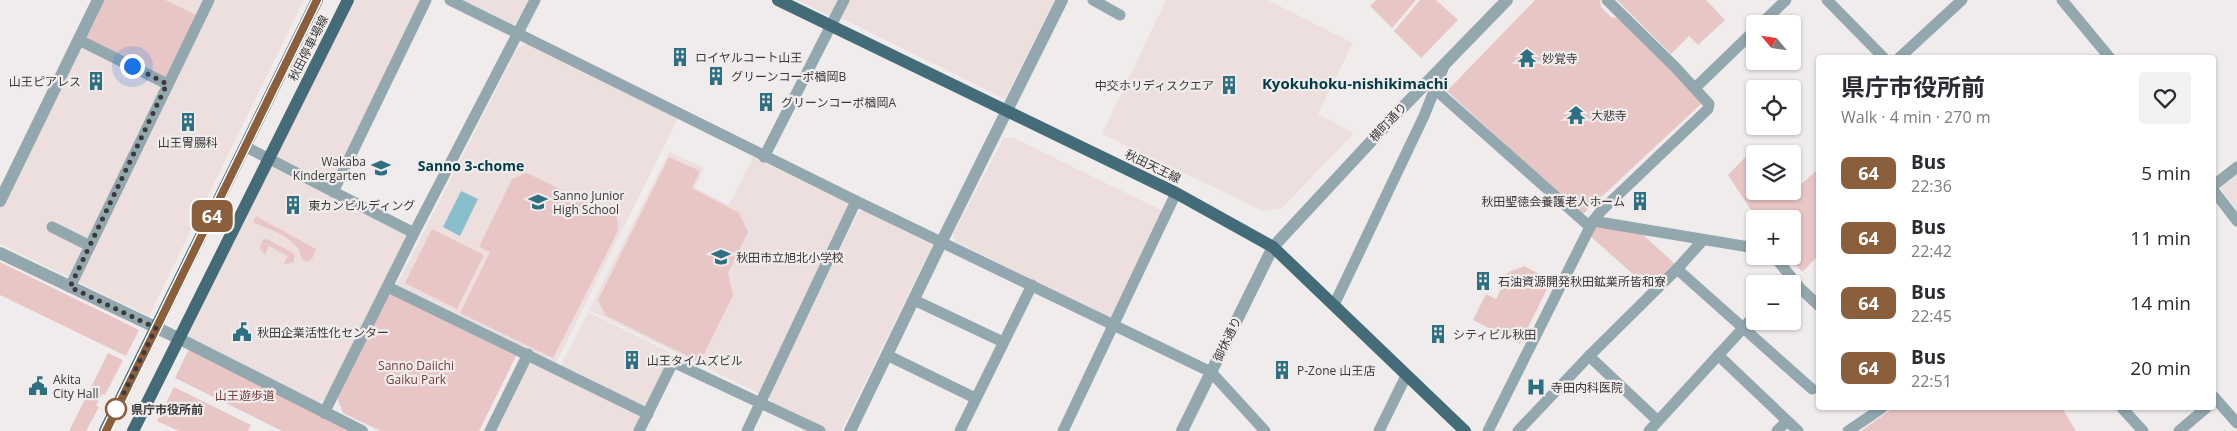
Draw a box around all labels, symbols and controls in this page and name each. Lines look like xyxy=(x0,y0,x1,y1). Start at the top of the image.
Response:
street label: 秋田停車場線 xyxy=(284,12,332,84)
north arrow xyxy=(1746,15,1801,70)
map controls xyxy=(1746,15,1801,330)
building icon: ロイヤルコート山王 xyxy=(669,46,691,68)
temple icon: 妙覚寺 xyxy=(1516,47,1538,69)
place label: ロイヤルコート山王 xyxy=(695,49,802,66)
place label: 妙覚寺 xyxy=(1542,50,1578,67)
your location xyxy=(120,54,145,79)
building icon: グリーンコーポ楢岡B xyxy=(705,65,727,87)
place label: グリーンコーポ楢岡B xyxy=(731,68,846,85)
building icon: 山王ピアレス xyxy=(85,70,107,92)
text: 県庁市役所前 xyxy=(1841,70,1985,103)
button: heart xyxy=(2139,72,2191,124)
place label: 山王ピアレス xyxy=(9,73,81,90)
district label: Kyokuhoku-nishikimachi xyxy=(1262,73,1448,93)
building icon: 中交ホリディスクエア xyxy=(1218,74,1240,96)
place label: 中交ホリディスクエア xyxy=(1095,77,1214,94)
button: locate xyxy=(1746,80,1801,135)
building icon: グリーンコーポ楢岡A xyxy=(755,91,777,113)
place label: グリーンコーポ楢岡A xyxy=(781,94,896,111)
street label: 横町通り xyxy=(1365,99,1411,145)
temple icon: 大悲寺 xyxy=(1565,104,1587,126)
text: Walk · 4 min · 270 m xyxy=(1841,106,1991,128)
place label: 大悲寺 xyxy=(1591,107,1627,124)
building icon: 山王胃腸科 xyxy=(177,111,199,133)
place label: 山王胃腸科 xyxy=(158,134,218,151)
street label: 秋田天王線 xyxy=(1122,145,1184,187)
button: layers xyxy=(1746,145,1801,200)
text: Bus xyxy=(1911,149,1946,175)
place label: Wakaba Kindergarten xyxy=(293,153,366,184)
district label: Sanno 3-chome xyxy=(418,156,524,175)
school or university icon: Wakaba Kindergarten xyxy=(370,157,392,179)
text: 5 min xyxy=(2141,160,2191,186)
text: 64 xyxy=(1858,161,1879,185)
text: 22:36 xyxy=(1911,175,1952,197)
place label: Sanno Junior High School xyxy=(553,187,624,218)
building icon: 秋田聖徳会養護老人ホーム xyxy=(1629,190,1651,212)
school or university icon: Sanno Junior High School xyxy=(527,191,549,213)
place label: 秋田聖徳会養護老人ホーム xyxy=(1481,193,1625,210)
building icon: 東カンビルディング xyxy=(282,194,304,216)
place label: 東カンビルディング xyxy=(308,197,415,214)
line badge: 64 xyxy=(190,200,234,232)
text: 64 xyxy=(202,204,222,228)
button: + xyxy=(1746,210,1801,265)
text: Bus xyxy=(1911,214,1946,240)
text: 11 min xyxy=(2130,225,2191,251)
text: 64 xyxy=(1858,226,1879,250)
text: 22:42 xyxy=(1911,240,1952,262)
school or university icon: 秋田市立旭北小学校 xyxy=(710,246,732,268)
place label: 秋田市立旭北小学校 xyxy=(736,249,844,266)
building icon: 石油資源開発秋田鉱業所皆和寮 xyxy=(1472,270,1494,292)
place label: 石油資源開発秋田鉱業所皆和寮 xyxy=(1498,273,1666,290)
button: − xyxy=(1746,275,1801,330)
text: Bus xyxy=(1911,279,1946,305)
text: 14 min xyxy=(2130,290,2191,316)
text: 64 xyxy=(1858,291,1879,315)
text: 22:45 xyxy=(1911,305,1952,327)
street label: 御休通り xyxy=(1209,314,1245,364)
public building icon: 秋田企業活性化センター xyxy=(231,321,253,343)
building icon: シティビル秋田 xyxy=(1427,323,1449,345)
place label: 秋田企業活性化センター xyxy=(257,324,389,341)
place label: シティビル秋田 xyxy=(1453,326,1536,343)
text: Bus xyxy=(1911,344,1946,370)
building icon: 山王タイムズビル xyxy=(621,349,643,371)
place label: 山王タイムズビル xyxy=(647,352,743,369)
text: 20 min xyxy=(2130,355,2191,381)
text: 64 xyxy=(1858,356,1879,380)
park label: Sanno Daiichi Gaiku Park xyxy=(378,357,454,388)
building icon: P-Zone 山王店 xyxy=(1271,359,1293,381)
place label: P-Zone 山王店 xyxy=(1297,362,1375,379)
text: 22:51 xyxy=(1911,370,1952,392)
place label: Akita City Hall xyxy=(53,371,99,402)
public building icon: Akita City Hall xyxy=(27,375,49,397)
hospital icon: 寺田内科医院 xyxy=(1525,376,1547,398)
place label: 寺田内科医院 xyxy=(1551,379,1623,396)
park label: 山王遊歩道 xyxy=(215,387,275,404)
marker: 県庁市役所前 xyxy=(105,398,127,420)
place label: 県庁市役所前 xyxy=(131,401,203,418)

